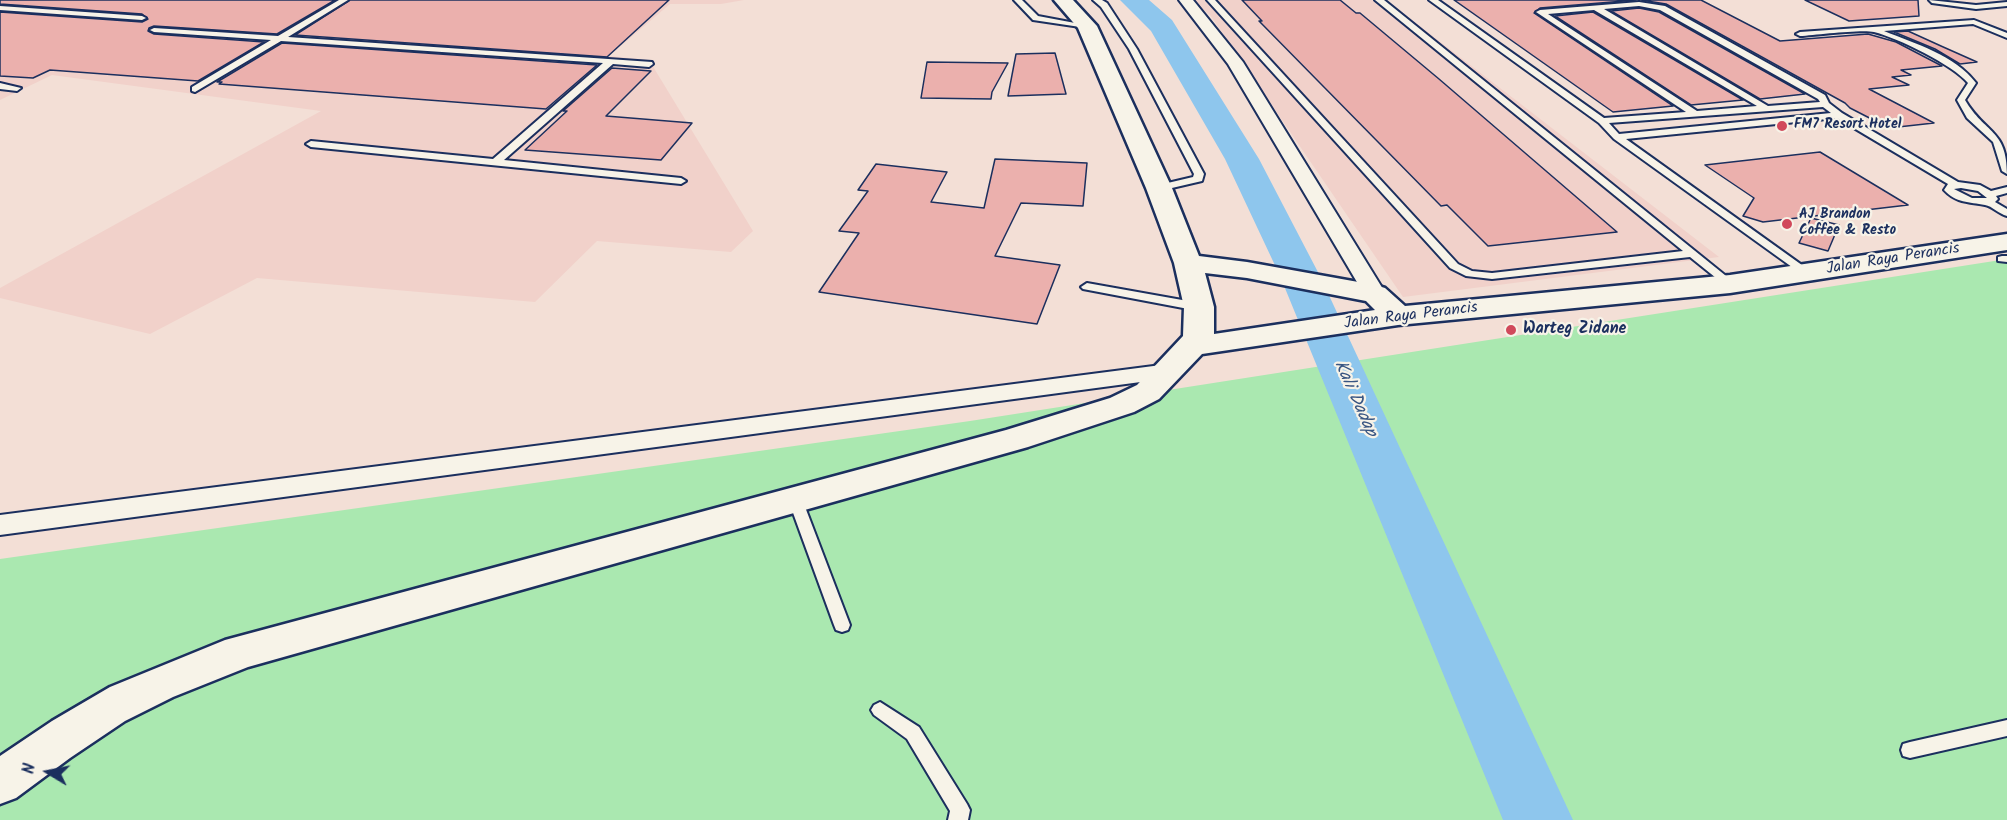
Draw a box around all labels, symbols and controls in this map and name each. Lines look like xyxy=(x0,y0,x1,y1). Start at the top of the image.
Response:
place label: FM7 Resort Hotel xyxy=(1794,118,1901,134)
marker: FM7 Resort Hotel xyxy=(1775,119,1789,133)
place label: AJ Brandon Coffee & Resto xyxy=(1799,208,1896,240)
marker: AJ Brandon Coffee & Resto xyxy=(1780,217,1794,231)
street label: Jalan Raya Perancis xyxy=(1825,240,1961,280)
street label: Jalan Raya Perancis xyxy=(1343,299,1479,335)
place label: Warteg Zidane xyxy=(1523,320,1626,340)
marker: Warteg Zidane xyxy=(1504,323,1518,337)
water label: Kali Dadap xyxy=(1328,358,1380,440)
north arrow xyxy=(18,742,78,802)
text: N xyxy=(17,762,43,776)

